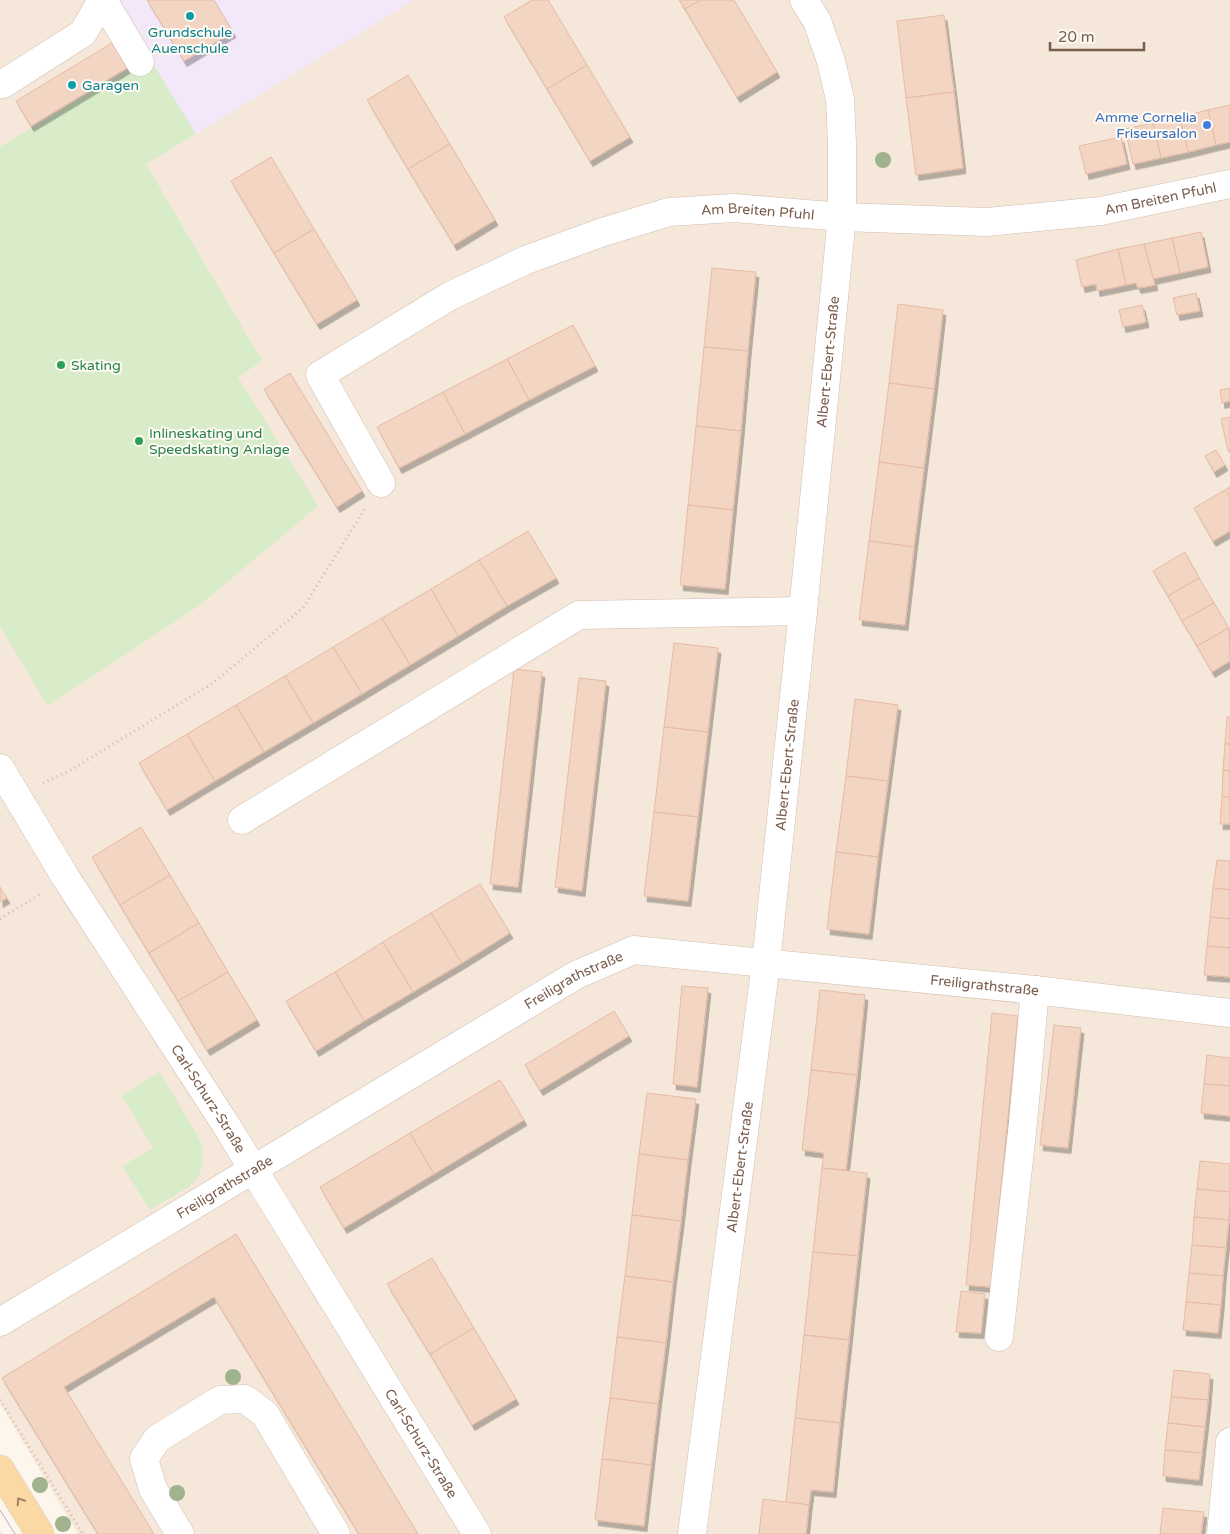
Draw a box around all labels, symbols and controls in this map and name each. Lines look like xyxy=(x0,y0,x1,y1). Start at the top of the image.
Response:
marker: Grundschule Auenschule xyxy=(184,10,196,22)
scale bar xyxy=(1050,20,1144,52)
place label: Grundschule Auenschule xyxy=(148,24,232,57)
text: 20 m xyxy=(1058,28,1095,46)
place label: Garagen xyxy=(82,77,139,94)
marker: Garagen xyxy=(66,79,78,91)
place label: Amme Cornelia Friseursalon xyxy=(1095,109,1197,142)
marker: Amme Cornelia Friseursalon xyxy=(1201,119,1213,131)
street label: Am Breiten Pfuhl xyxy=(1103,179,1218,219)
street label: Am Breiten Pfuhl xyxy=(700,199,815,223)
street label: Albert-Ebert-Straße xyxy=(813,295,843,429)
place label: Skating xyxy=(71,357,121,374)
marker: Skating xyxy=(55,359,67,371)
place label: Inlineskating und Speedskating Anlage xyxy=(149,425,290,458)
marker: Inlineskating und Speedskating Anlage xyxy=(133,435,145,447)
street label: Albert-Ebert-Straße xyxy=(771,698,802,832)
street label: Freiligrathstraße xyxy=(521,947,626,1013)
street label: Freiligrathstraße xyxy=(929,971,1040,999)
street label: Carl-Schurz-Straße xyxy=(168,1041,250,1156)
street label: Albert-Ebert-Straße xyxy=(723,1100,756,1234)
street label: Freiligrathstraße xyxy=(173,1151,276,1222)
street label: Carl-Schurz-Straße xyxy=(381,1385,461,1501)
one-way arrow xyxy=(17,1498,26,1507)

